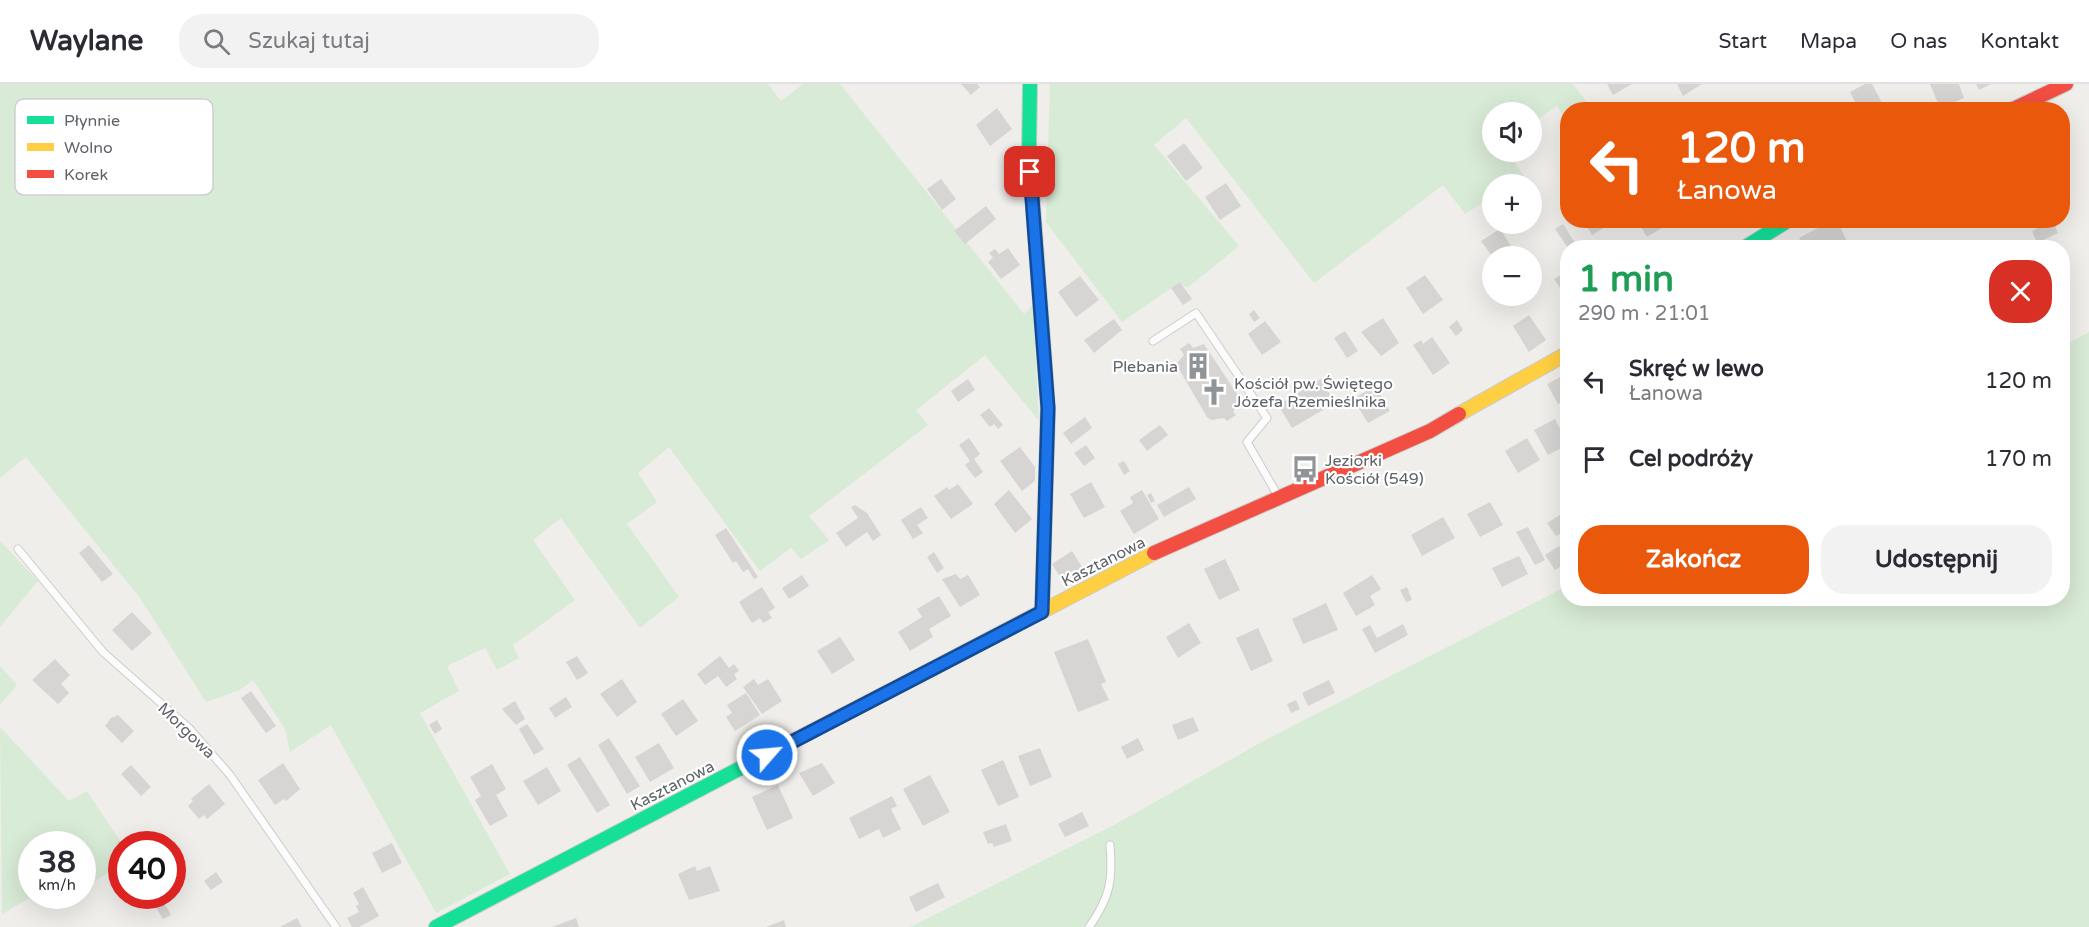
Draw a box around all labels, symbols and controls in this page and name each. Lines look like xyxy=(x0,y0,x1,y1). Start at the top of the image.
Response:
search box xyxy=(179,14,599,68)
text: Waylane xyxy=(30,24,143,58)
icon: search xyxy=(200,25,233,58)
text: Szukaj tutaj xyxy=(248,28,370,54)
text: Start xyxy=(1719,29,1767,54)
text: Mapa xyxy=(1800,29,1857,54)
text: O nas xyxy=(1890,29,1947,54)
text: Kontakt xyxy=(1980,29,2059,54)
legend xyxy=(15,99,213,195)
map controls xyxy=(1482,102,1542,306)
button: sound xyxy=(1482,102,1542,162)
text: Płynnie xyxy=(64,111,120,131)
text: 120 m xyxy=(1677,123,1806,174)
icon: left xyxy=(1578,126,1656,204)
text: Wolno xyxy=(64,138,113,158)
pin xyxy=(1004,146,1055,197)
icon: arrive xyxy=(1013,155,1046,188)
text: Korek xyxy=(64,165,108,185)
button: + xyxy=(1482,174,1542,234)
text: Łanowa xyxy=(1677,174,1777,207)
button: − xyxy=(1482,246,1542,306)
text: 1 min xyxy=(1578,258,1674,301)
button: close xyxy=(1989,260,2052,323)
text: 290 m · 21:01 xyxy=(1578,302,1710,326)
building icon: Plebania xyxy=(1183,351,1213,381)
text: Skręć w lewo xyxy=(1629,356,1764,382)
place label: Plebania xyxy=(1112,357,1178,377)
icon: left xyxy=(1578,365,1611,398)
text: 120 m xyxy=(1985,368,2052,394)
place label: Kościół pw. Świętego Józefa Rzemieślnika xyxy=(1234,374,1393,412)
church icon: Kościół pw. Świętego Józefa Rzemieślnika xyxy=(1199,377,1229,407)
text: Łanowa xyxy=(1629,382,1703,406)
icon: arrive xyxy=(1578,443,1611,476)
text: Cel podróży xyxy=(1629,446,1753,472)
text: 170 m xyxy=(1985,446,2052,472)
place label: Jeziorki Kościół (549) xyxy=(1325,451,1424,489)
bus stop icon: Jeziorki Kościół (549) xyxy=(1290,454,1320,484)
button: Zakończ xyxy=(1578,525,1809,594)
button: Udostępnij xyxy=(1821,525,2052,594)
street label: Kasztanowa xyxy=(1058,532,1149,592)
street label: Morgowa xyxy=(153,698,219,763)
position arrow xyxy=(735,723,799,787)
street label: Kasztanowa xyxy=(627,756,718,816)
speed limit sign: 40 xyxy=(108,831,186,909)
text: 38 xyxy=(38,844,76,881)
text: km/h xyxy=(38,876,76,894)

